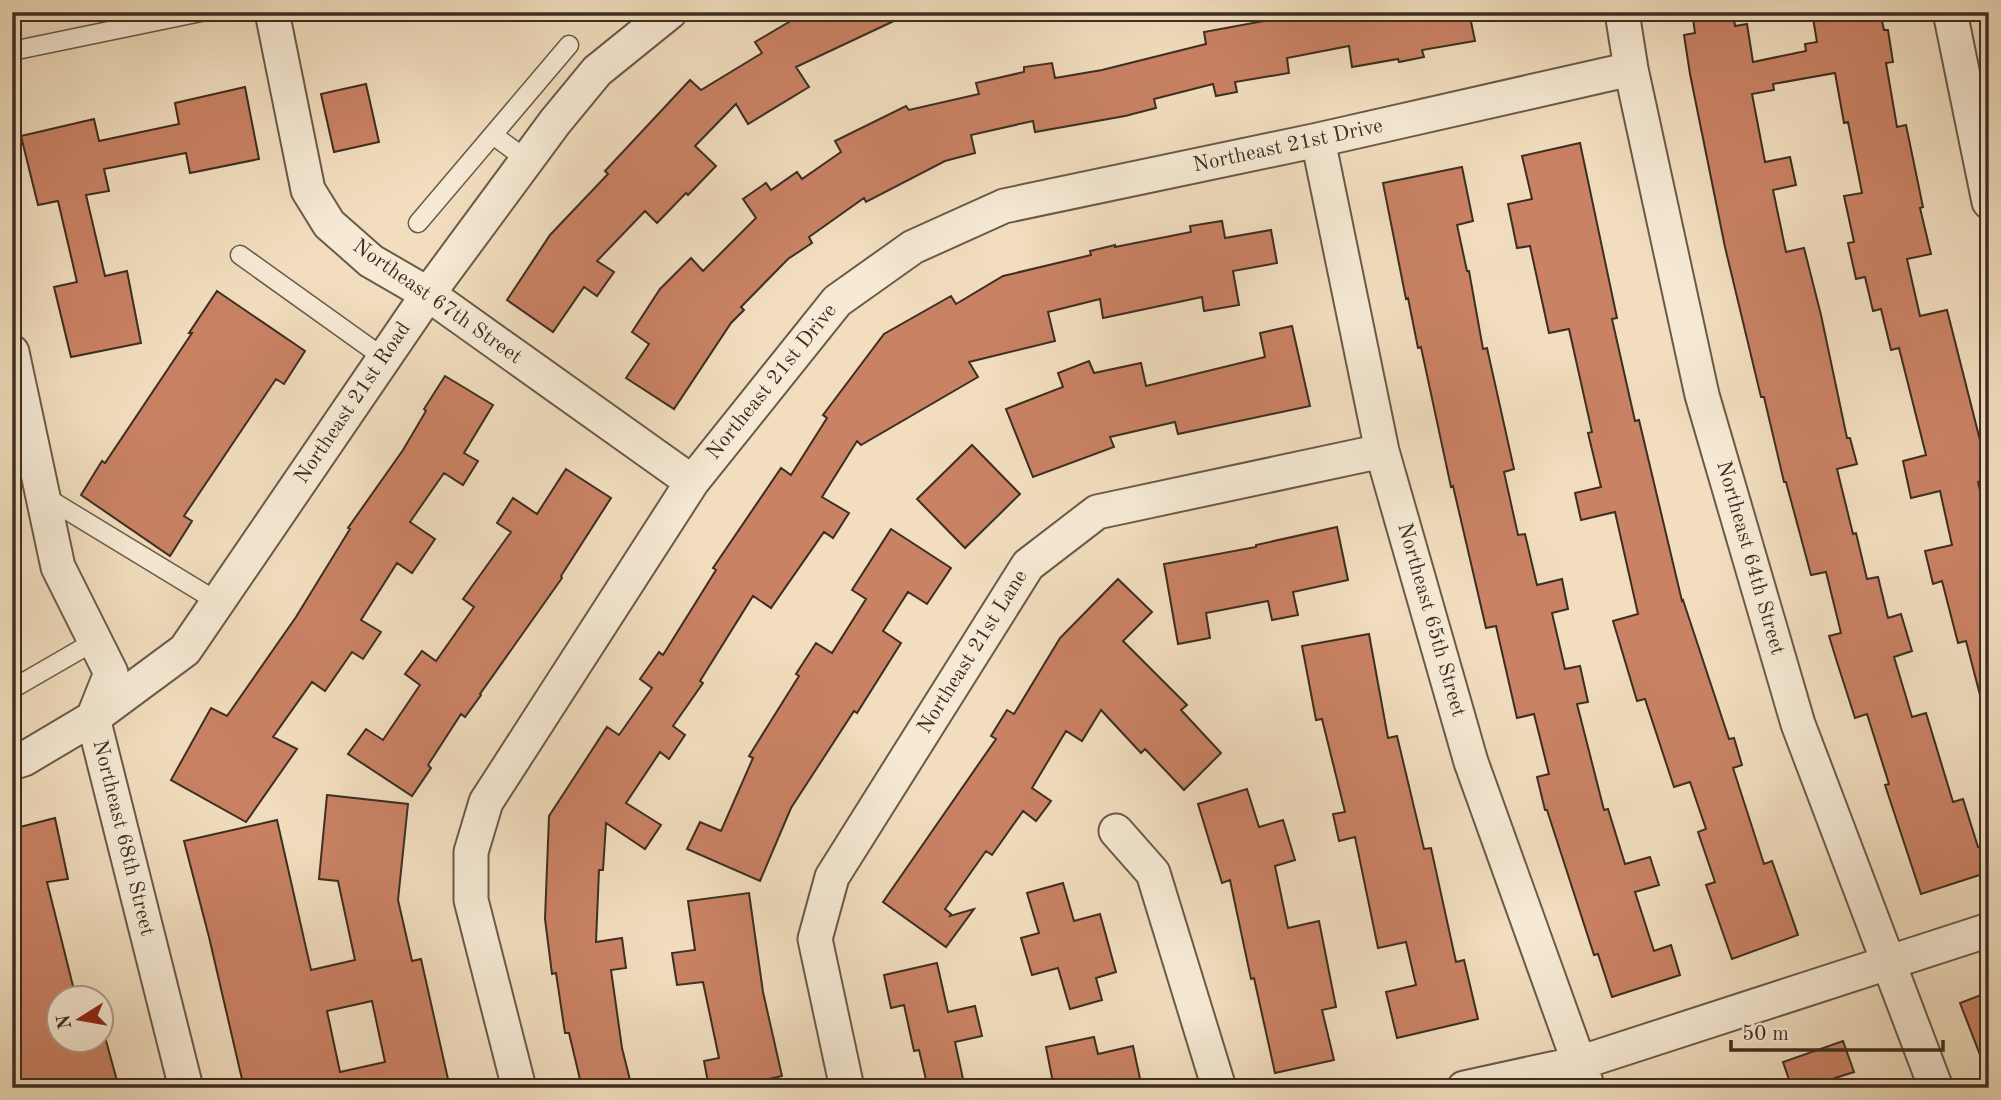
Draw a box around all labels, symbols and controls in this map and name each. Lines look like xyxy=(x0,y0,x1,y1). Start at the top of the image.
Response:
street label: Northeast 21st Drive xyxy=(1191,116,1385,176)
street label: Northeast 67th Street xyxy=(349,236,525,368)
street label: Northeast 21st Drive xyxy=(703,300,841,464)
street label: Northeast 21st Road xyxy=(291,318,415,488)
street label: Northeast 64th Street xyxy=(1712,458,1788,658)
street label: Northeast 65th Street xyxy=(1393,520,1469,720)
street label: Northeast 21st Lane xyxy=(914,567,1032,737)
street label: Northeast 68th Street xyxy=(88,738,158,938)
north arrow xyxy=(46,984,116,1054)
scale bar xyxy=(1731,1009,1943,1053)
text: N xyxy=(55,1012,76,1031)
text: 50 m xyxy=(1742,1024,1789,1045)

